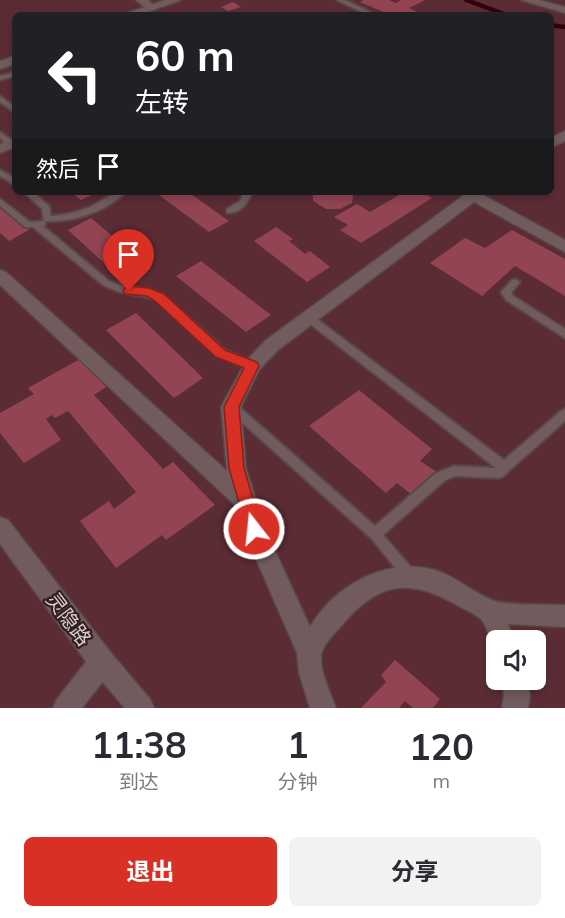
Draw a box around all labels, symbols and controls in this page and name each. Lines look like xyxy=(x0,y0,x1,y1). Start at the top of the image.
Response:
text: 60 m xyxy=(135,29,235,82)
icon: left xyxy=(36,36,114,114)
text: 左转 xyxy=(135,85,189,119)
icon: arrive xyxy=(92,150,125,183)
text: 然后 xyxy=(36,155,80,183)
pin xyxy=(103,229,154,291)
icon: arrive xyxy=(112,238,145,271)
position arrow xyxy=(222,497,286,561)
street label: 灵隐路 xyxy=(41,588,97,650)
map controls xyxy=(486,630,546,690)
button: sound xyxy=(486,630,546,690)
text: 11:38 xyxy=(91,722,187,767)
text: 1 xyxy=(287,722,309,767)
text: 120 xyxy=(409,724,474,769)
text: m xyxy=(433,768,450,793)
text: 到达 xyxy=(119,769,159,794)
text: 分钟 xyxy=(278,769,318,794)
button: 退出 xyxy=(24,837,277,906)
button: 分享 xyxy=(289,837,541,906)

